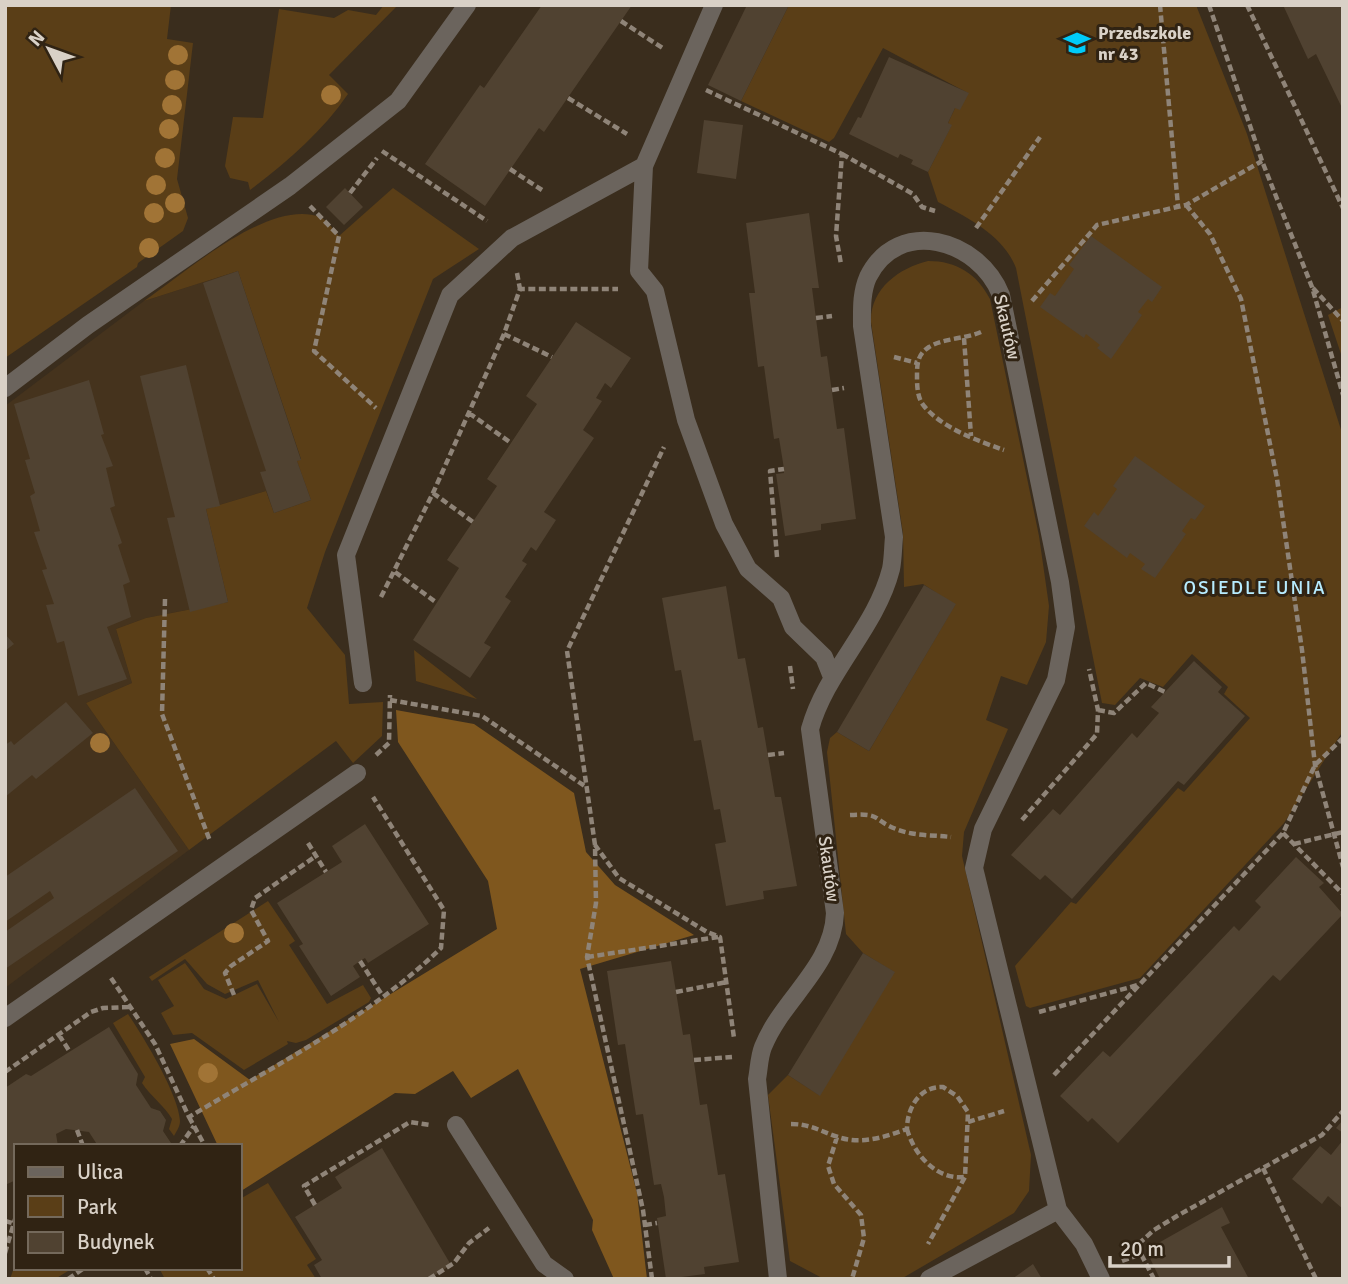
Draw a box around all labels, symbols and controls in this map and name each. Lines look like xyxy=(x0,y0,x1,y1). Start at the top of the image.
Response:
north arrow xyxy=(14,14,84,84)
place label: Przedszkole nr 43 xyxy=(1098,22,1191,65)
text: N xyxy=(24,26,50,51)
school or university icon: Przedszkole nr 43 xyxy=(1062,28,1092,58)
street label: Skautów xyxy=(989,292,1025,362)
district label: OSIEDLE UNIA xyxy=(1183,576,1327,600)
street label: Skautów xyxy=(813,835,845,903)
legend xyxy=(14,1144,242,1270)
text: Ulica xyxy=(77,1159,123,1185)
text: Park xyxy=(77,1194,118,1220)
scale bar xyxy=(1110,1224,1229,1268)
text: Budynek xyxy=(77,1229,155,1255)
text: 20 m xyxy=(1120,1236,1164,1262)

